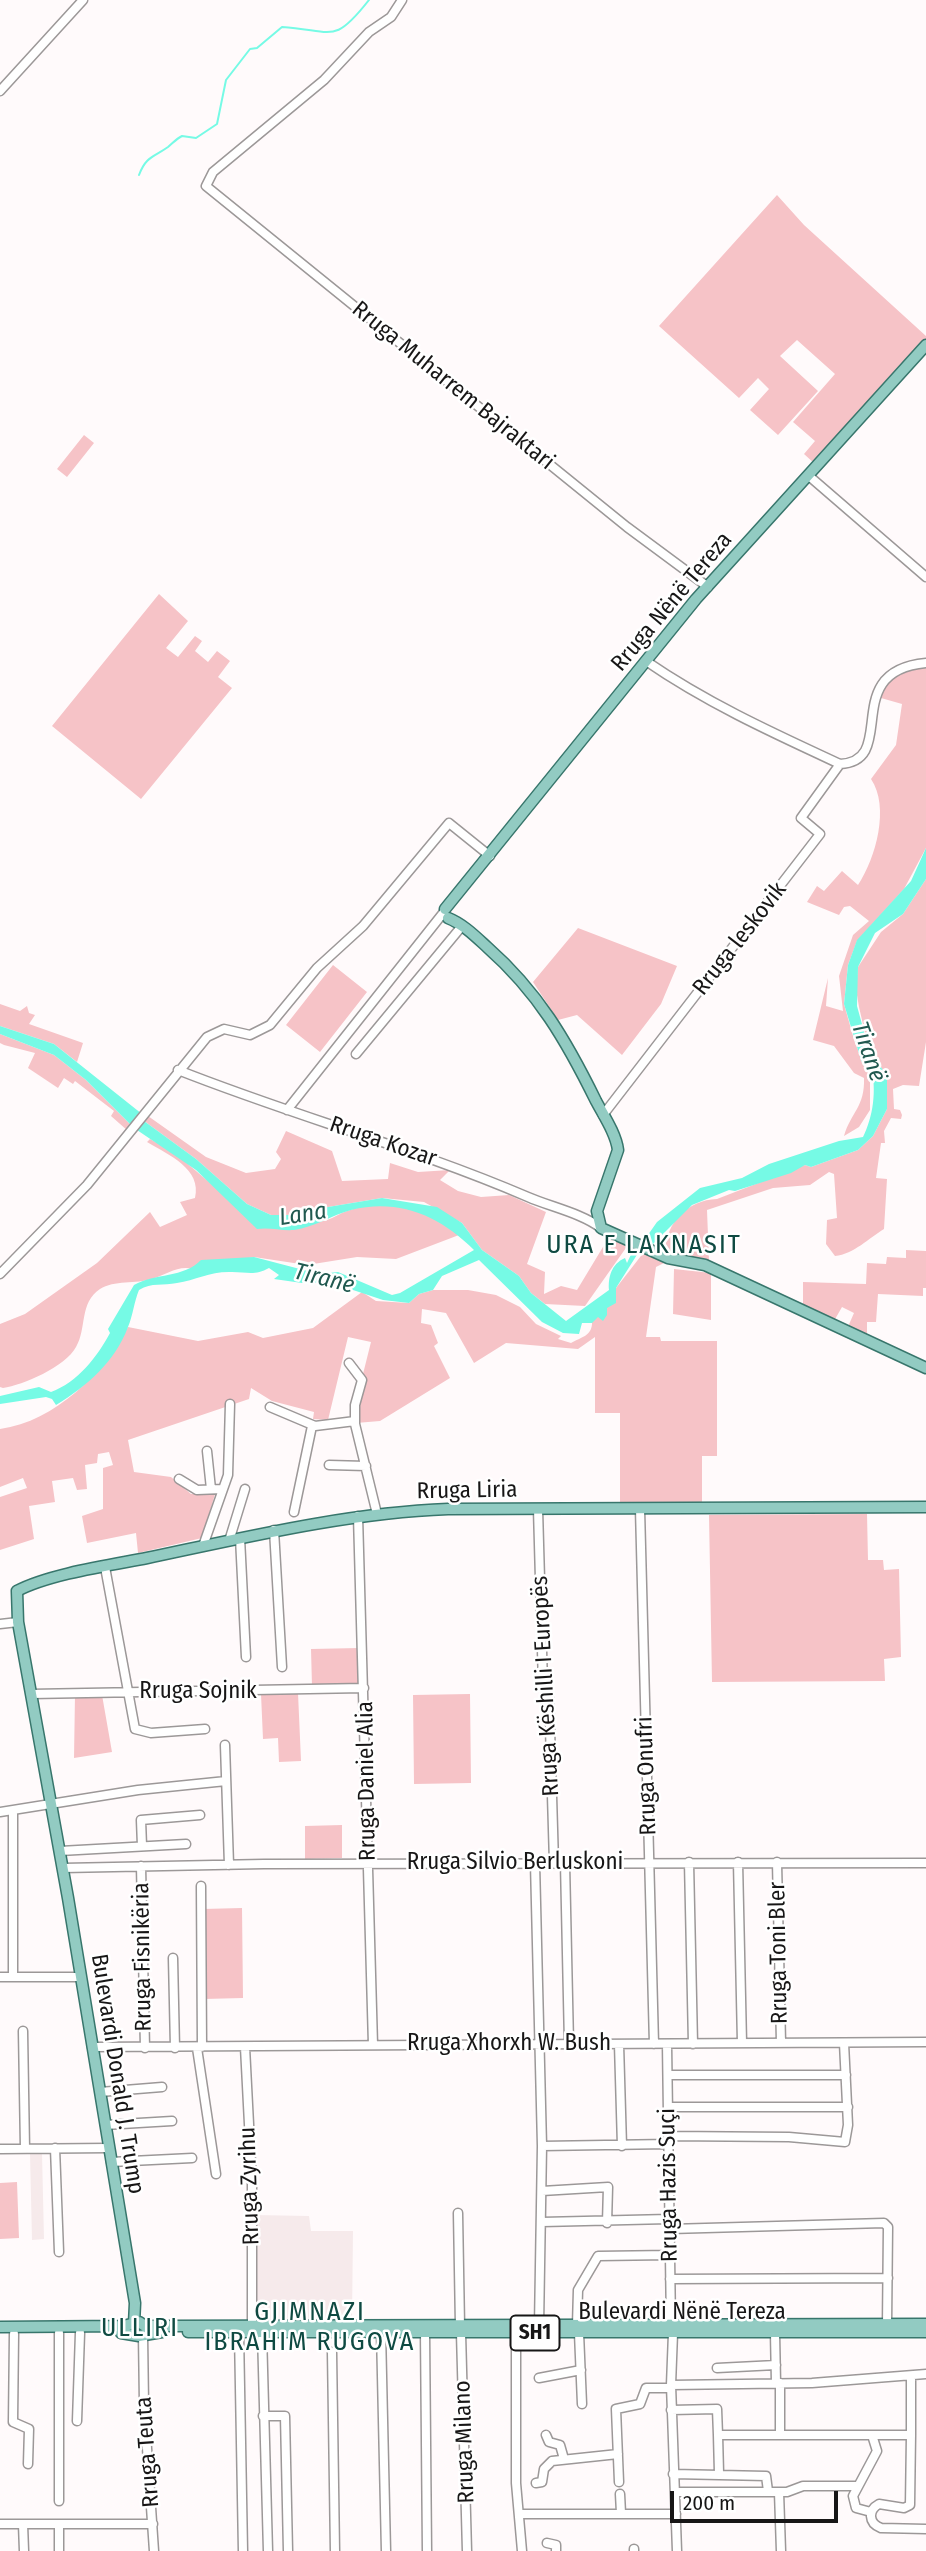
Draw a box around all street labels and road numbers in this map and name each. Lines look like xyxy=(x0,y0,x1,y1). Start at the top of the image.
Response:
street label: Rruga Muharrem Bajraktari xyxy=(346,296,560,476)
street label: Rruga Nënë Tereza xyxy=(606,527,738,677)
street label: Rruga leskovik xyxy=(687,877,793,1001)
street label: Rruga Kozar xyxy=(326,1111,440,1173)
street label: Rruga Liria xyxy=(416,1476,518,1506)
street label: Rruga Këshilli I Europës xyxy=(526,1575,566,1797)
street label: Rruga Sojnik xyxy=(139,1678,257,1706)
street label: Rruga Daniel Alia xyxy=(352,1701,382,1861)
street label: Rruga Onufri xyxy=(631,1716,663,1836)
street label: Rruga Silvio Berluskoni xyxy=(407,1849,623,1877)
street label: Rruga Fisnikëria xyxy=(128,1882,158,2032)
street label: Rruga Toni Bler xyxy=(764,1882,794,2024)
street label: Bulevardi Donald J. Trump xyxy=(84,1952,150,2196)
street label: Rruga Xhorxh W. Bush xyxy=(407,2030,611,2058)
street label: Rruga Hazis Suçi xyxy=(654,2108,684,2262)
street label: Rruga Zyrihu xyxy=(234,2126,266,2246)
street label: Bulevardi Nënë Tereza xyxy=(578,2299,786,2327)
road number: SH1 xyxy=(510,2316,560,2350)
street label: Rruga Milano xyxy=(449,2380,481,2504)
street label: Rruga Teuta xyxy=(130,2396,166,2508)

